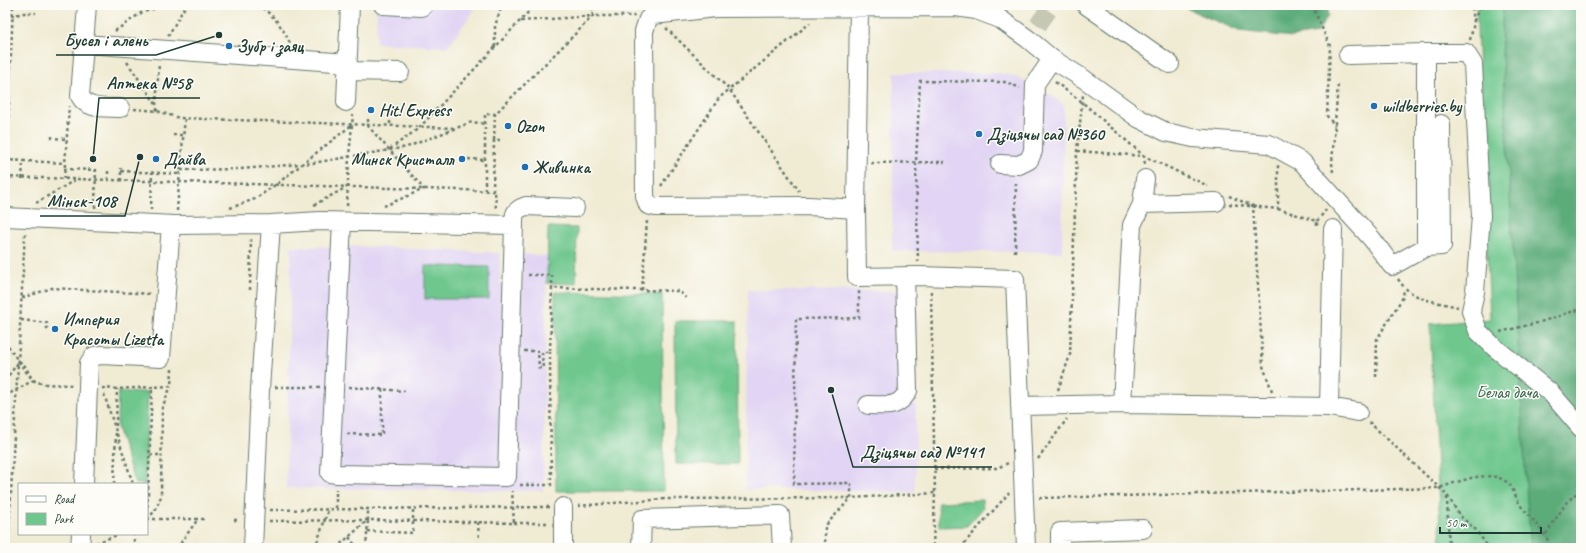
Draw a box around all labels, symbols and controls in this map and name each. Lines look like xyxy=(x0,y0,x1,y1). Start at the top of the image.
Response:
callout: Бусел і алень xyxy=(56,25,156,55)
text: Бусел і алень xyxy=(64,29,150,51)
place label: Зубр і заяц xyxy=(237,36,304,58)
marker: Зубр і заяц xyxy=(224,41,234,51)
callout: Аптека №58 xyxy=(99,68,200,98)
text: Аптека №58 xyxy=(106,72,193,94)
place label: wildberries.by xyxy=(1382,96,1462,117)
place label: Hit! Express xyxy=(379,100,453,121)
marker: wildberries.by xyxy=(1369,101,1379,111)
marker: Hit! Express xyxy=(366,105,376,115)
place label: Ozon xyxy=(516,116,546,137)
marker: Ozon xyxy=(503,121,513,131)
place label: Дзіцячы сад №360 xyxy=(987,124,1106,146)
marker: Дзіцячы сад №360 xyxy=(974,129,984,139)
place label: Дайва xyxy=(164,149,206,170)
place label: Минск Кристалл xyxy=(351,149,455,170)
marker: Дайва xyxy=(151,154,161,164)
marker: Минск Кристалл xyxy=(457,154,467,164)
place label: Живинка xyxy=(533,157,591,178)
marker: Живинка xyxy=(520,162,530,172)
callout: Мінск-108 xyxy=(40,186,125,216)
text: Мінск-108 xyxy=(47,190,119,212)
place label: Империя Красоты Lizetta xyxy=(63,309,165,350)
marker: Империя Красоты Lizetta xyxy=(50,324,60,334)
park label: Белая дача xyxy=(1476,382,1539,403)
callout: Дзіцячы сад №141 xyxy=(853,437,992,467)
text: Дзіцячы сад №141 xyxy=(860,441,986,464)
legend xyxy=(18,483,148,535)
text: Road xyxy=(54,491,76,507)
scale bar xyxy=(1440,509,1541,535)
text: Park xyxy=(54,511,75,527)
text: 50 m xyxy=(1446,515,1468,531)

